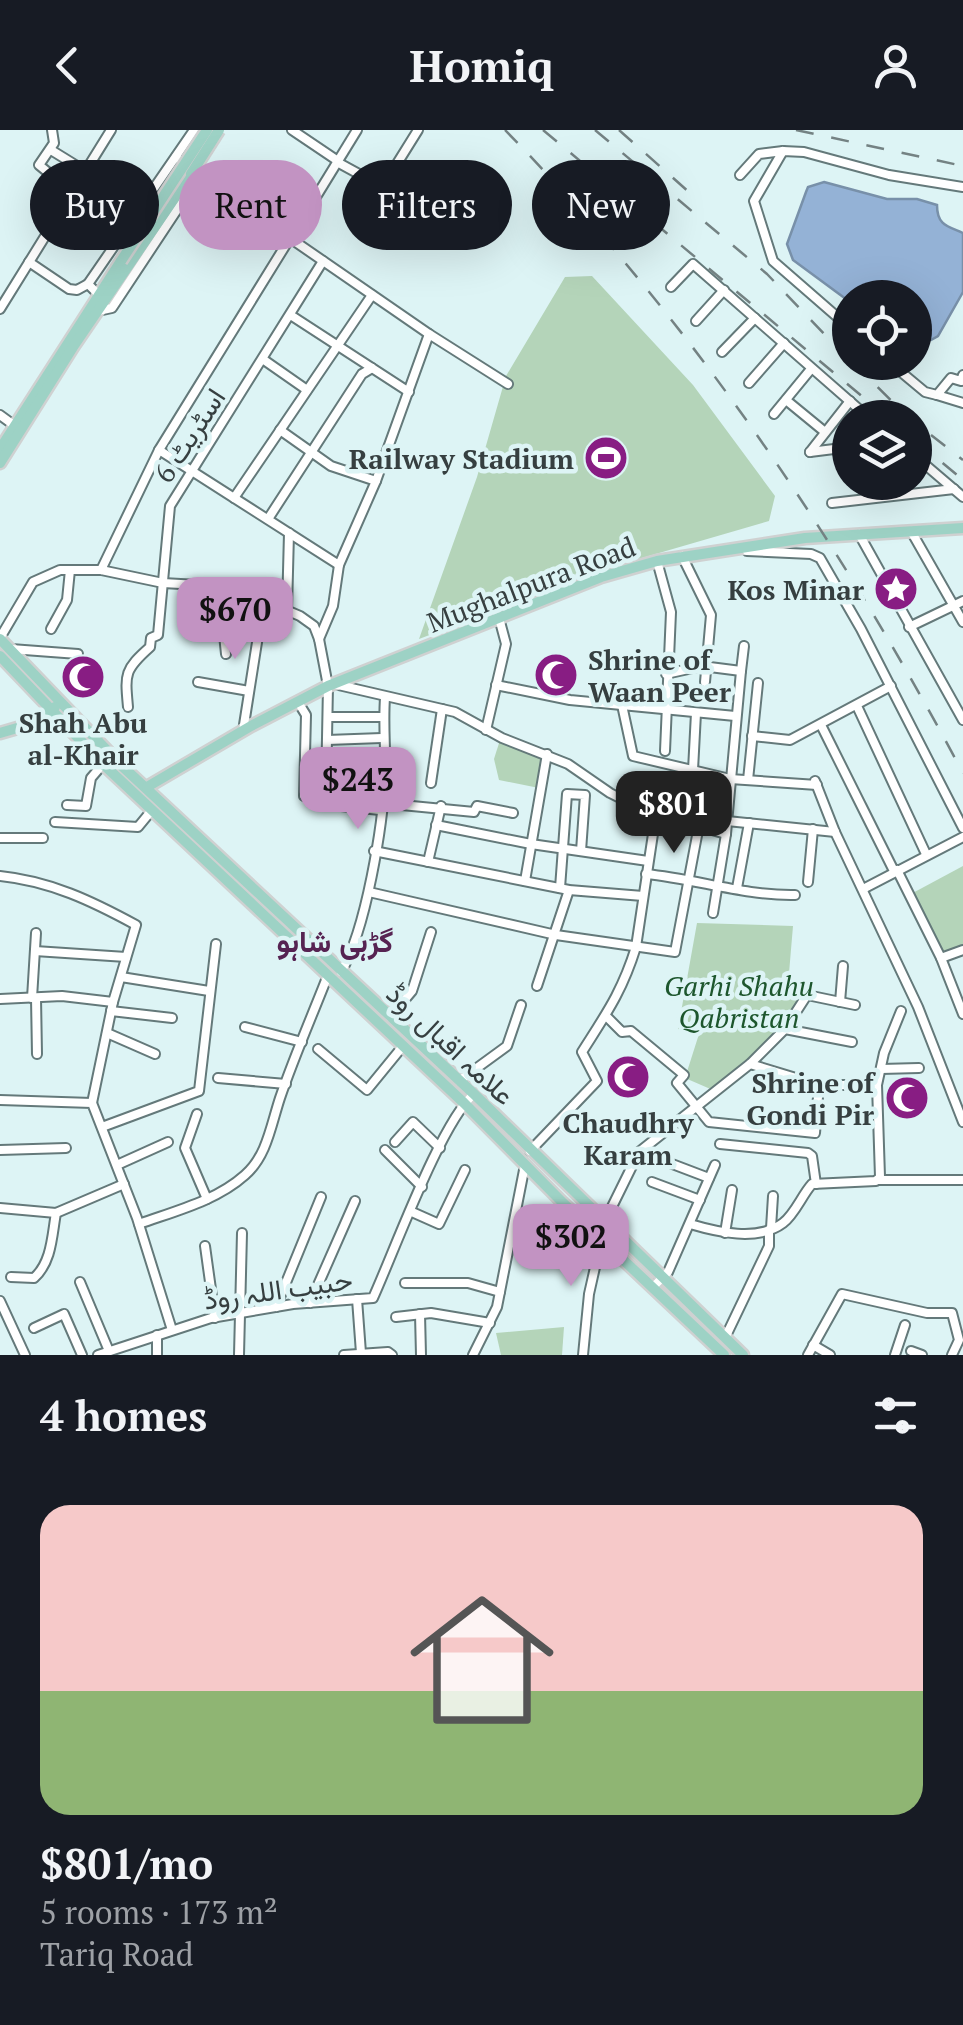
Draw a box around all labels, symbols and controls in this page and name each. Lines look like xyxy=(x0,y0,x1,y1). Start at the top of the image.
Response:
text: Homiq xyxy=(409,35,554,95)
icon: back xyxy=(40,38,95,93)
icon: person xyxy=(868,38,923,93)
chip: Buy xyxy=(30,160,159,250)
chip: Rent xyxy=(179,160,322,250)
chip: Filters xyxy=(342,160,512,250)
chip: New xyxy=(532,160,670,250)
map controls xyxy=(832,280,932,500)
button: locate xyxy=(832,280,932,380)
street label: اسٹریٹ 6 xyxy=(145,381,233,489)
button: layers xyxy=(832,400,932,500)
sports icon: Railway Stadium xyxy=(583,435,629,481)
place label: Railway Stadium xyxy=(349,440,574,477)
street label: Mughalpura Road xyxy=(422,527,640,641)
place icon: Kos Minar xyxy=(873,566,919,612)
place label: Kos Minar xyxy=(727,571,864,608)
pin: $670 xyxy=(176,577,294,662)
text: $670 xyxy=(199,588,271,630)
place label: Shrine of Waan Peer xyxy=(588,641,731,710)
mosque icon: Shrine of Waan Peer xyxy=(533,652,579,698)
mosque icon: Shah Abu al-Khair xyxy=(60,654,106,700)
place label: Shah Abu al-Khair xyxy=(19,704,147,773)
pin: $243 xyxy=(299,747,417,832)
text: $243 xyxy=(322,758,394,800)
pin: $801 xyxy=(615,771,733,856)
text: $801 xyxy=(638,782,710,824)
district label: گڑہی شاہو xyxy=(277,921,393,961)
park label: Garhi Shahu Qabristan xyxy=(664,967,814,1036)
street label: علامہ اقبال روڈ xyxy=(379,975,523,1113)
mosque icon: Chaudhry Karam xyxy=(605,1054,651,1100)
place label: Shrine of Gondi Pir xyxy=(747,1064,877,1133)
mosque icon: Shrine of Gondi Pir xyxy=(884,1075,930,1121)
place label: Chaudhry Karam xyxy=(563,1104,695,1173)
pin: $302 xyxy=(512,1204,630,1289)
text: $302 xyxy=(535,1215,607,1257)
street label: حبیب اللہ روڈ xyxy=(201,1260,355,1318)
text: 4 homes xyxy=(40,1387,207,1443)
icon: filters xyxy=(868,1388,923,1443)
icon: home xyxy=(392,1570,572,1750)
text: $801/mo xyxy=(40,1835,213,1891)
text: 5 rooms · 173 m² xyxy=(40,1891,278,1933)
text: Tariq Road xyxy=(40,1933,194,1975)

